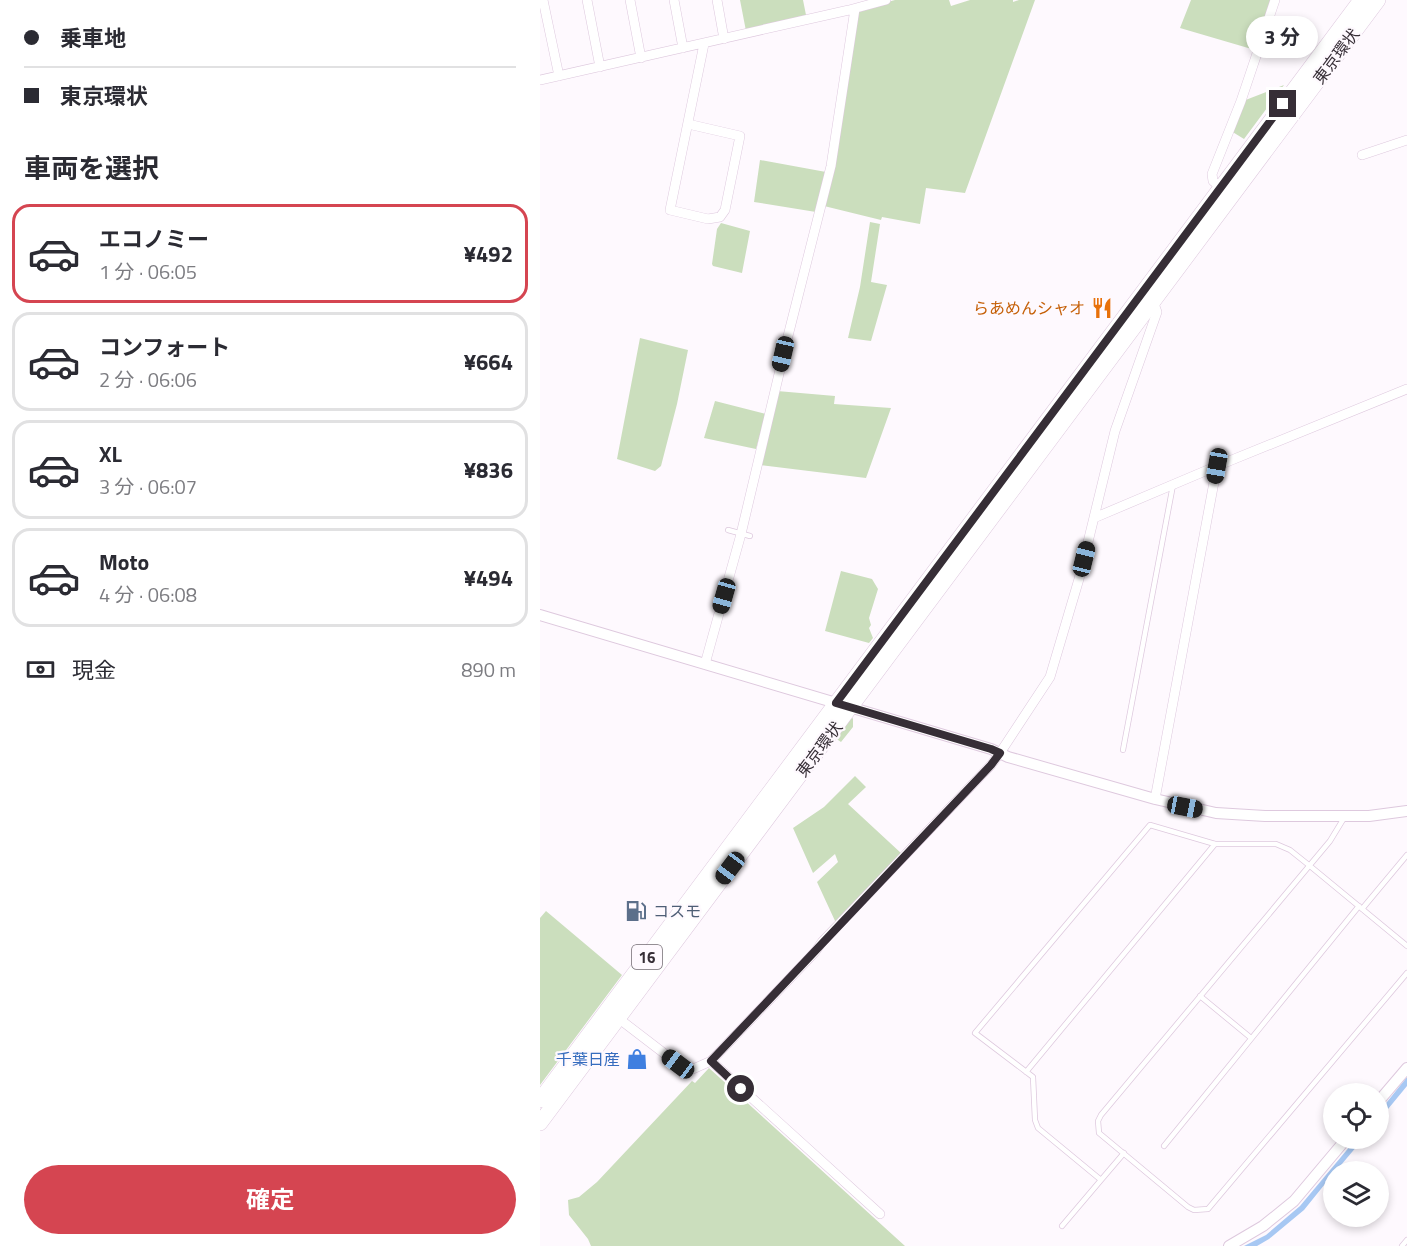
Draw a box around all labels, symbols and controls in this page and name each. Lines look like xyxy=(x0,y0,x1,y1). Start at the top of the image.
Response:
callout: 3 分 xyxy=(1247,17,1319,59)
text: 乗車地 xyxy=(60,21,126,55)
text: 3 分 xyxy=(1264,21,1300,52)
street label: 東京環状 xyxy=(1307,23,1365,89)
text: 東京環状 xyxy=(60,79,148,113)
route end xyxy=(1269,90,1296,117)
text: 車両を選択 xyxy=(24,147,159,188)
text: エコノミー xyxy=(99,222,209,256)
icon: car xyxy=(27,227,81,281)
text: ¥492 xyxy=(464,237,513,271)
text: 1 分 · 06:05 xyxy=(99,256,197,287)
place label: らあめんシャオ xyxy=(973,296,1085,320)
restaurant icon: らあめんシャオ xyxy=(1090,296,1114,320)
text: コンフォート xyxy=(99,330,230,364)
car xyxy=(770,334,796,374)
icon: car xyxy=(27,335,81,389)
text: ¥664 xyxy=(464,345,513,379)
text: 2 分 · 06:06 xyxy=(99,364,197,395)
text: XL xyxy=(99,437,122,471)
icon: car xyxy=(27,443,81,497)
car xyxy=(1205,447,1229,485)
text: ¥836 xyxy=(464,453,513,487)
text: 3 分 · 06:07 xyxy=(99,471,197,502)
car xyxy=(1071,539,1097,579)
text: Moto xyxy=(99,545,149,579)
icon: car xyxy=(27,551,81,605)
text: ¥494 xyxy=(464,561,513,595)
car xyxy=(710,576,738,616)
text: 4 分 · 06:08 xyxy=(99,579,197,610)
icon: cash xyxy=(24,653,57,686)
text: 現金 xyxy=(72,653,116,687)
text: 890 m xyxy=(461,654,516,685)
street label: 東京環状 xyxy=(790,716,848,782)
car xyxy=(1166,795,1204,819)
car xyxy=(712,848,748,888)
fuel station icon: コスモ xyxy=(624,899,648,923)
place label: コスモ xyxy=(653,899,701,923)
road number: 16 xyxy=(632,945,662,969)
car xyxy=(658,1046,698,1082)
place label: 千葉日産 xyxy=(556,1047,620,1071)
shop icon: 千葉日産 xyxy=(625,1047,649,1071)
route start xyxy=(727,1075,754,1102)
map controls xyxy=(1323,1083,1389,1227)
button: locate xyxy=(1323,1083,1389,1149)
button: layers xyxy=(1323,1161,1389,1227)
button: 確定 xyxy=(24,1165,516,1234)

